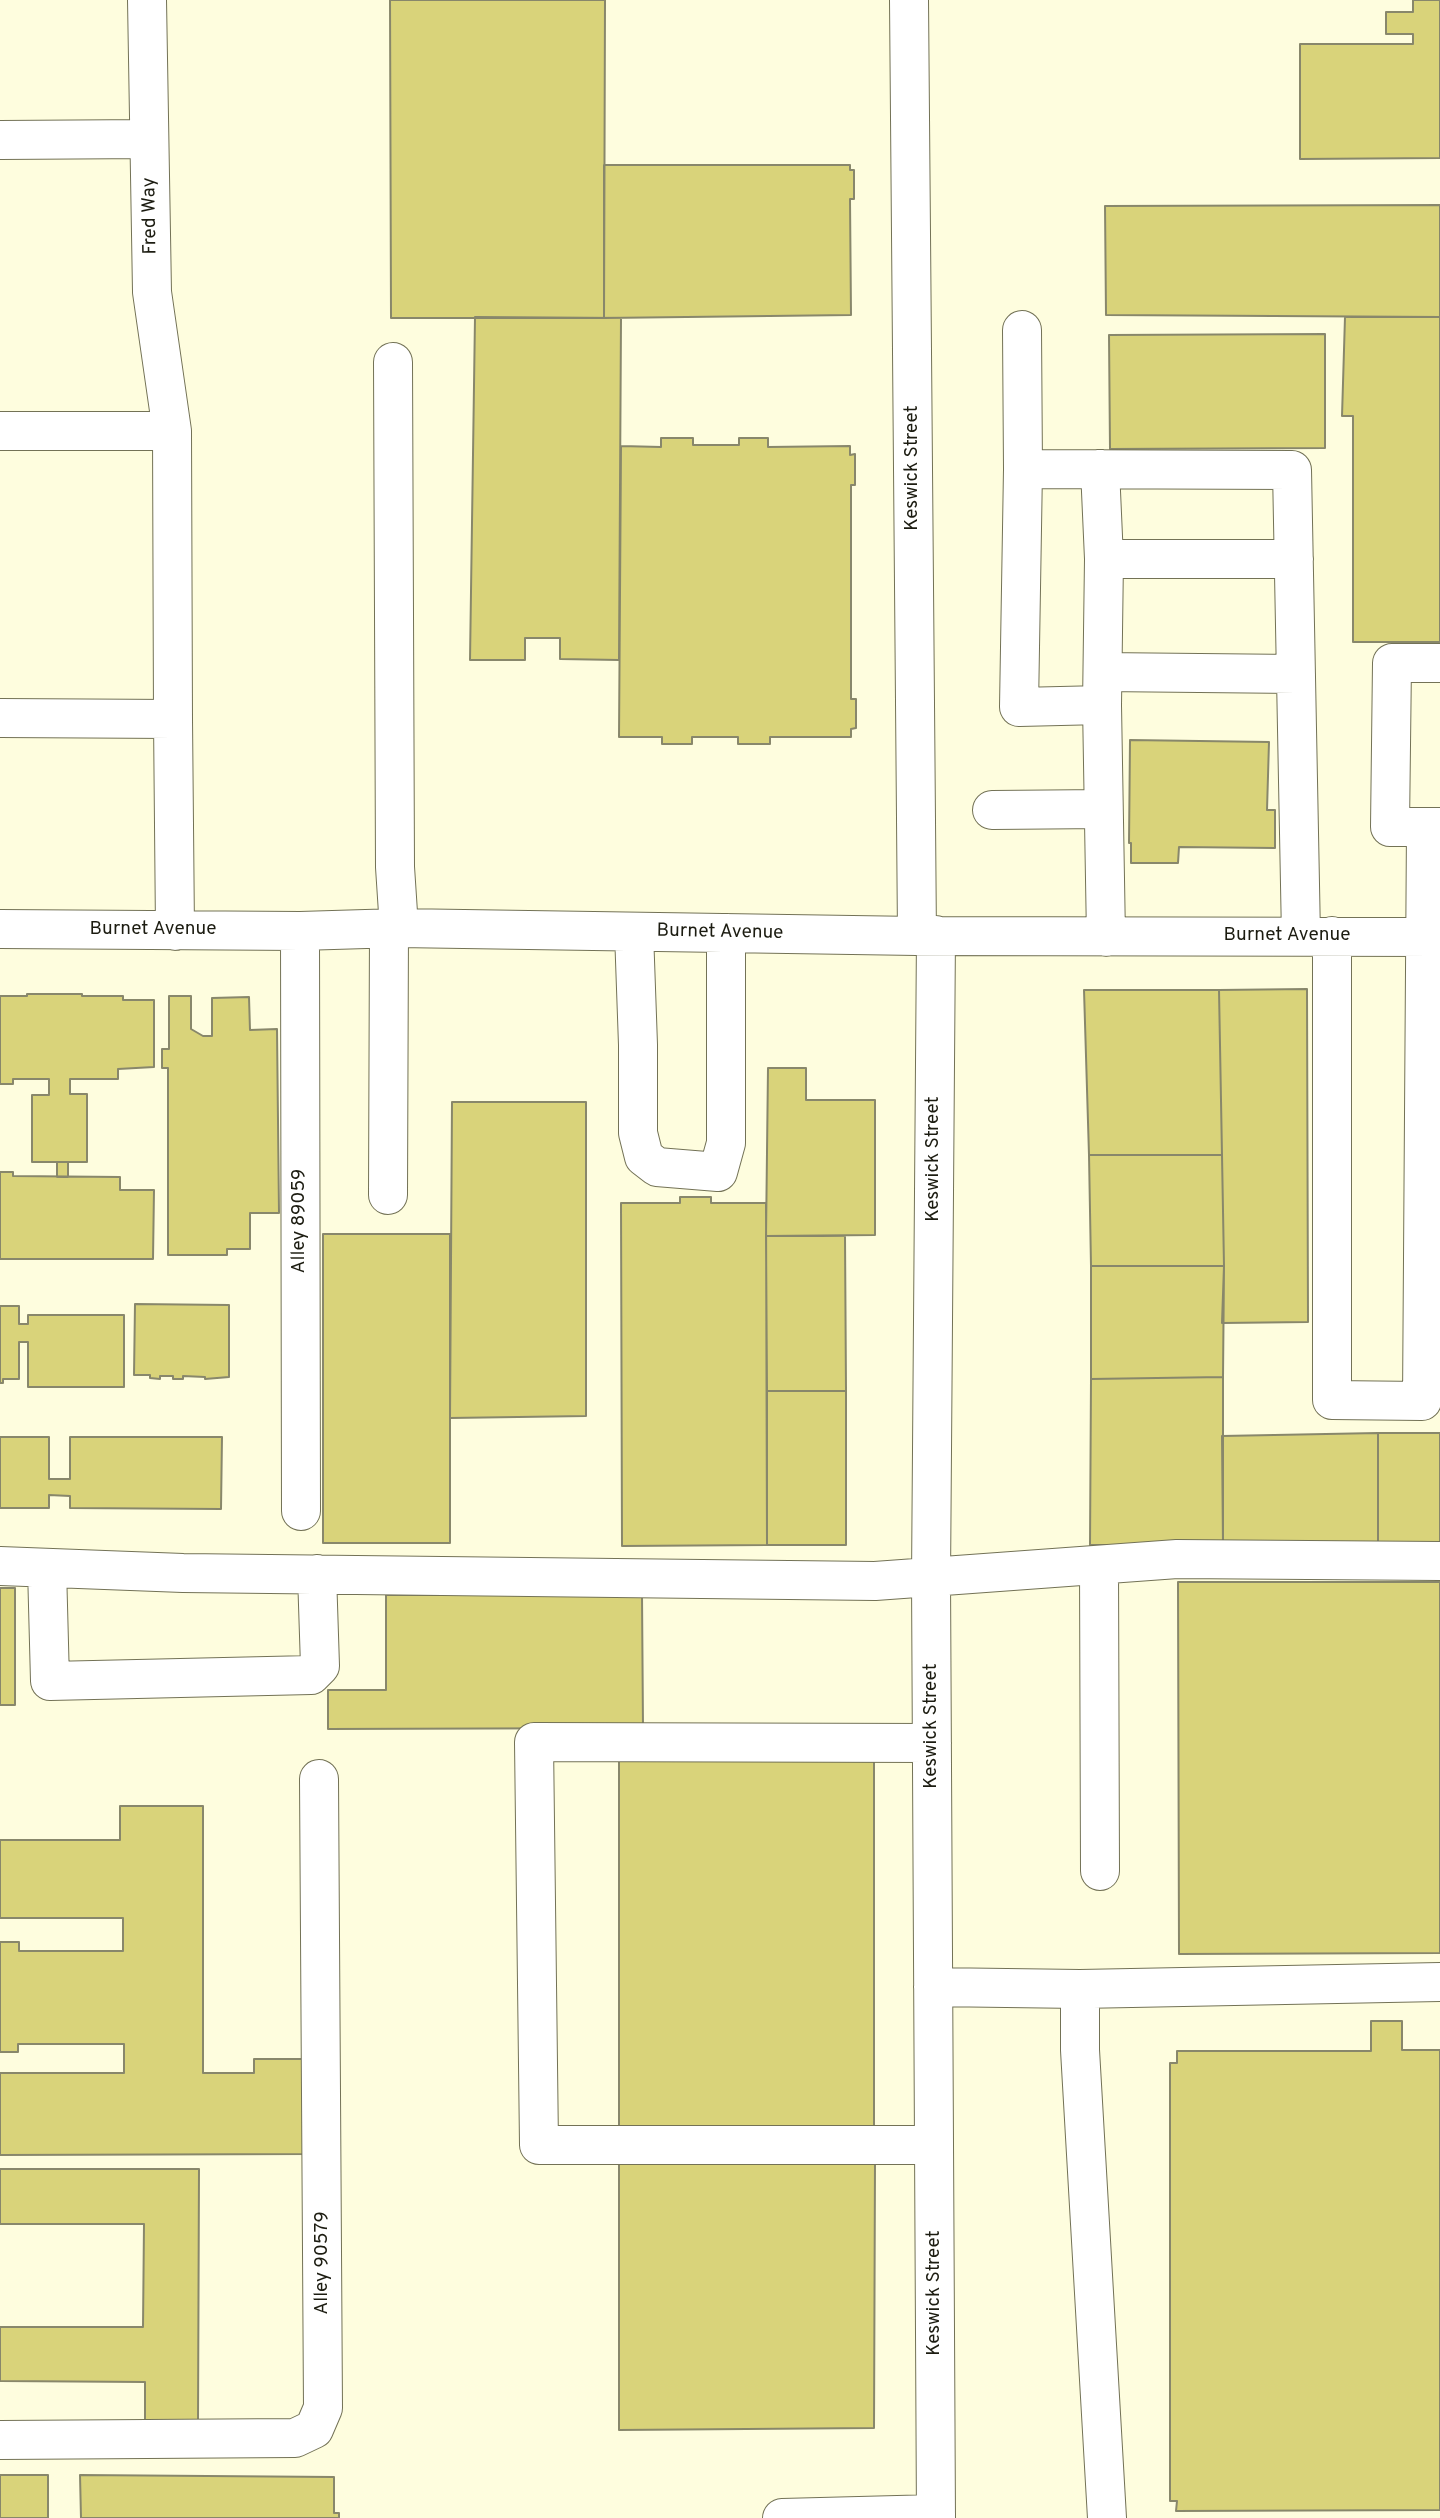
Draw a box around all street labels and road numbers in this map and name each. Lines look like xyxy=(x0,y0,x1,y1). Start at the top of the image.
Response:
street label: Fred Way xyxy=(139,177,163,255)
street label: Keswick Street xyxy=(902,405,924,531)
street label: Burnet Avenue xyxy=(90,919,216,941)
street label: Burnet Avenue xyxy=(656,920,784,946)
street label: Burnet Avenue xyxy=(1224,925,1350,947)
street label: Keswick Street xyxy=(923,1096,945,1222)
street label: Alley 89059 xyxy=(289,1169,311,1273)
street label: Keswick Street xyxy=(921,1663,943,1789)
street label: Alley 90579 xyxy=(312,2211,334,2315)
street label: Keswick Street xyxy=(924,2230,946,2356)

